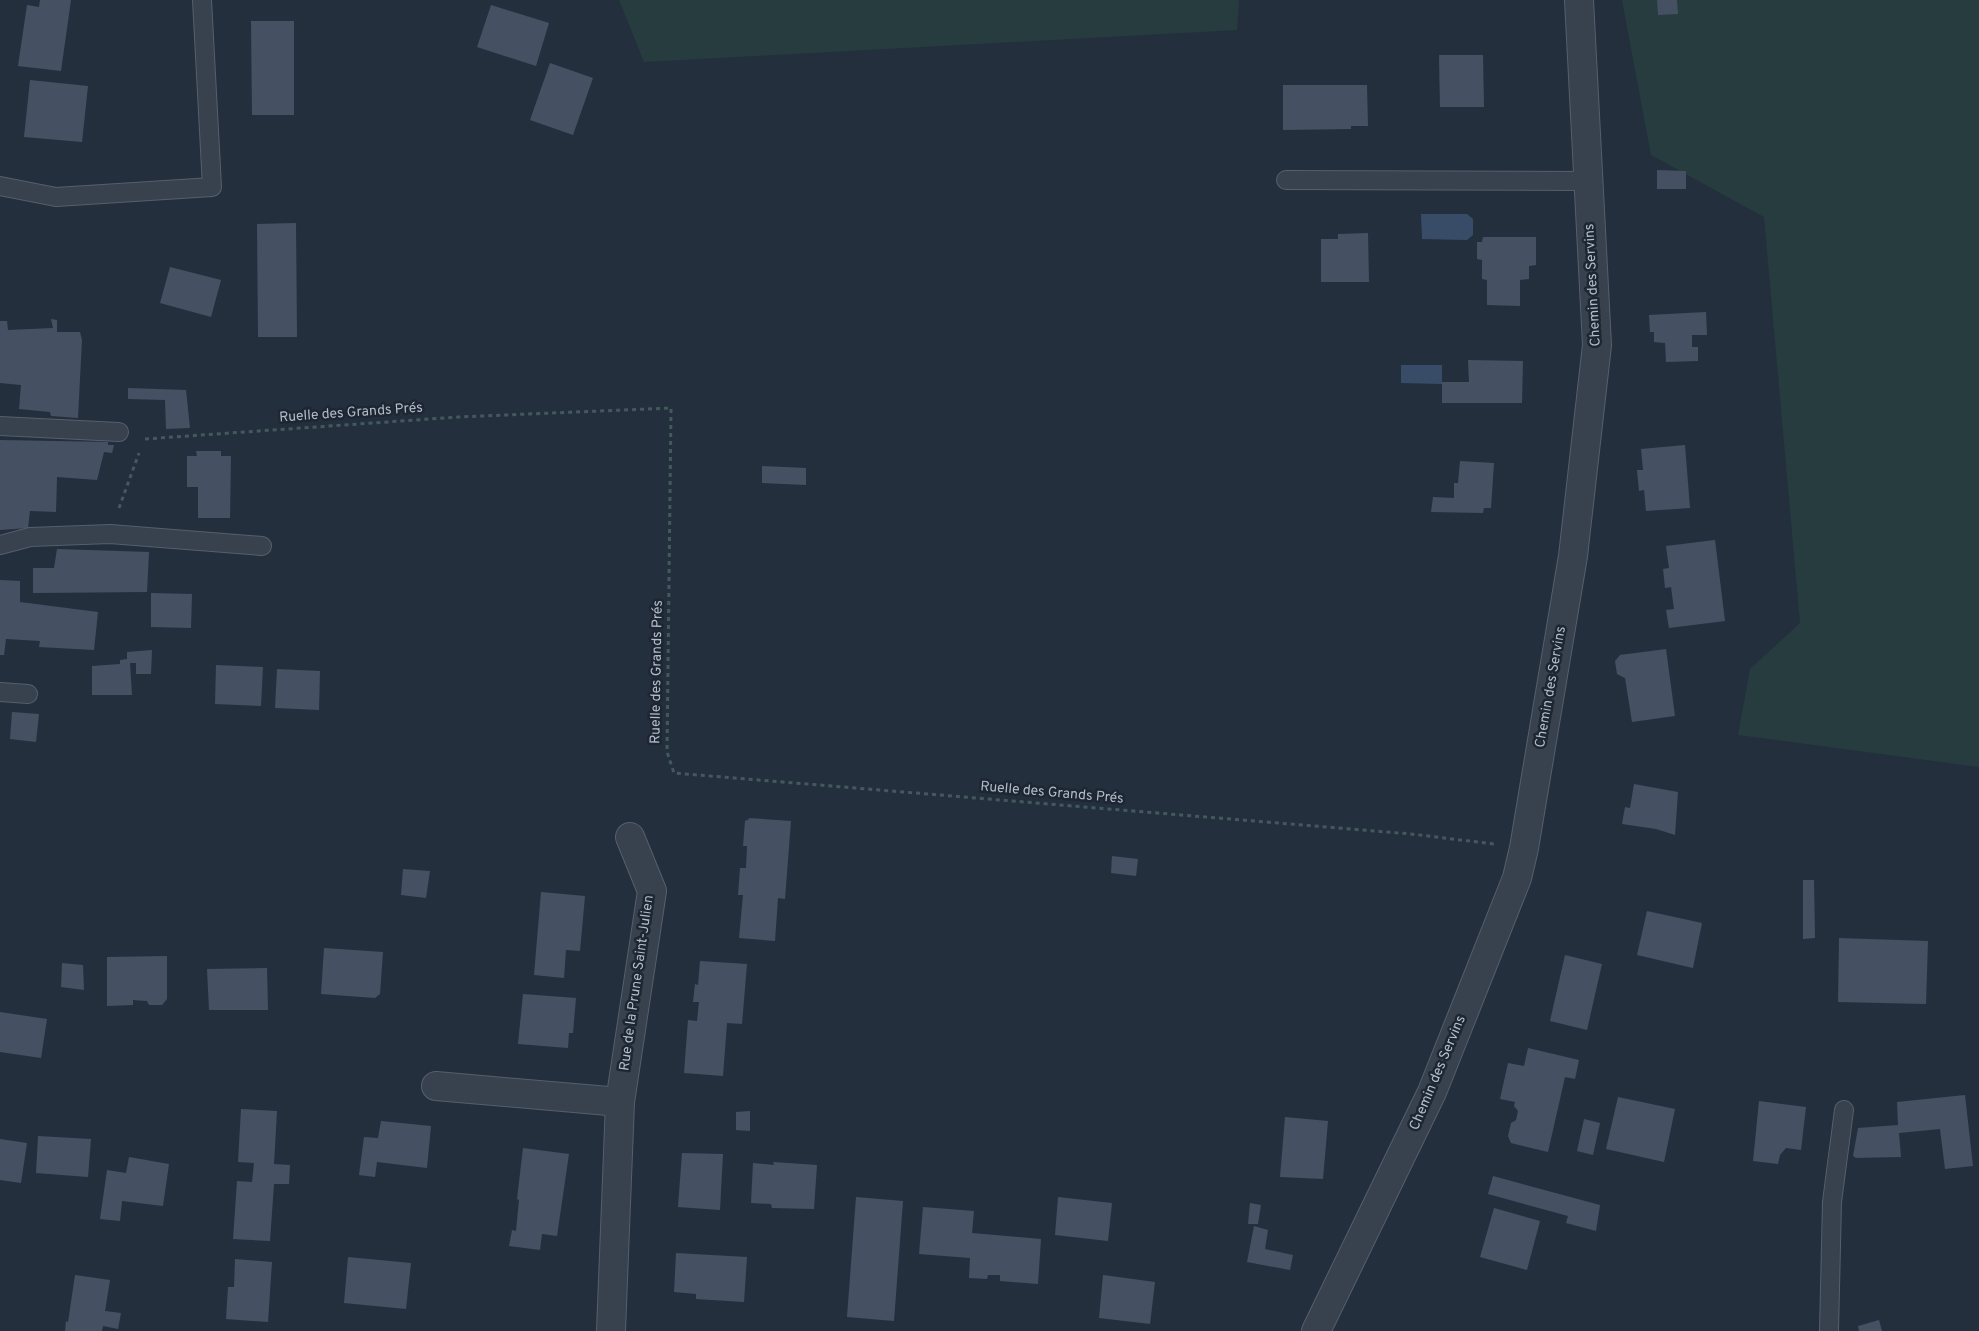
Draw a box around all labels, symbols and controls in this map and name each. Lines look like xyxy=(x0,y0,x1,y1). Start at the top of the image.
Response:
street label: Chemin des Servins xyxy=(1581,223,1605,347)
street label: Ruelle des Grands Prés xyxy=(279,400,423,426)
street label: Ruelle des Grands Prés xyxy=(647,600,667,744)
street label: Chemin des Servins xyxy=(1532,625,1570,749)
street label: Ruelle des Grands Prés xyxy=(980,778,1124,808)
street label: Rue de la Prune Saint-Julien xyxy=(616,894,658,1072)
street label: Chemin des Servins xyxy=(1406,1013,1470,1133)

